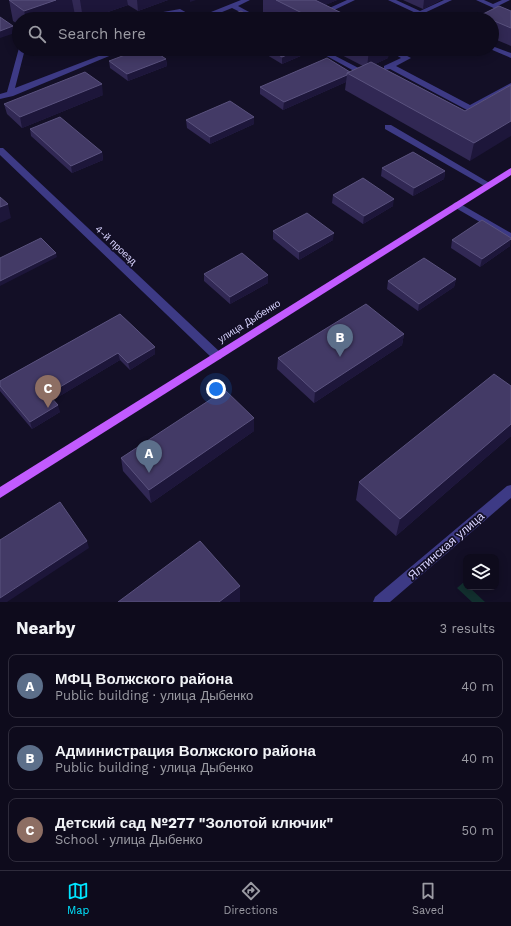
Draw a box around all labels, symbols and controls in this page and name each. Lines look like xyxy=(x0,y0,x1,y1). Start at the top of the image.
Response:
search box xyxy=(12,12,499,56)
icon: search xyxy=(26,23,48,45)
text: Search here xyxy=(58,25,146,43)
street label: 4-й проезд xyxy=(93,223,139,267)
street label: улица Дыбенко xyxy=(216,297,283,345)
pin: B xyxy=(327,324,353,357)
pin: C xyxy=(35,375,61,408)
your location xyxy=(206,379,226,399)
pin: A xyxy=(136,440,162,473)
street label: Ялтинская улица xyxy=(405,509,487,583)
map controls xyxy=(463,554,499,590)
button: layers xyxy=(463,554,499,590)
text: Nearby xyxy=(16,618,75,638)
text: 3 results xyxy=(440,621,495,636)
text: МФЦ Волжского района xyxy=(55,670,233,688)
text: A xyxy=(26,679,34,694)
text: 40 m xyxy=(461,679,494,694)
text: Public building · улица Дыбенко xyxy=(55,688,253,703)
text: Администрация Волжского района xyxy=(55,742,316,760)
text: B xyxy=(26,751,34,766)
text: 40 m xyxy=(461,751,494,766)
text: Public building · улица Дыбенко xyxy=(55,760,253,775)
text: Детский сад №277 "Золотой ключик" xyxy=(55,814,333,832)
text: C xyxy=(26,823,34,838)
text: 50 m xyxy=(462,823,494,838)
text: School · улица Дыбенко xyxy=(55,832,203,847)
tab: Map xyxy=(67,880,89,917)
tab: Directions xyxy=(224,880,278,917)
tab: Saved xyxy=(412,880,444,917)

